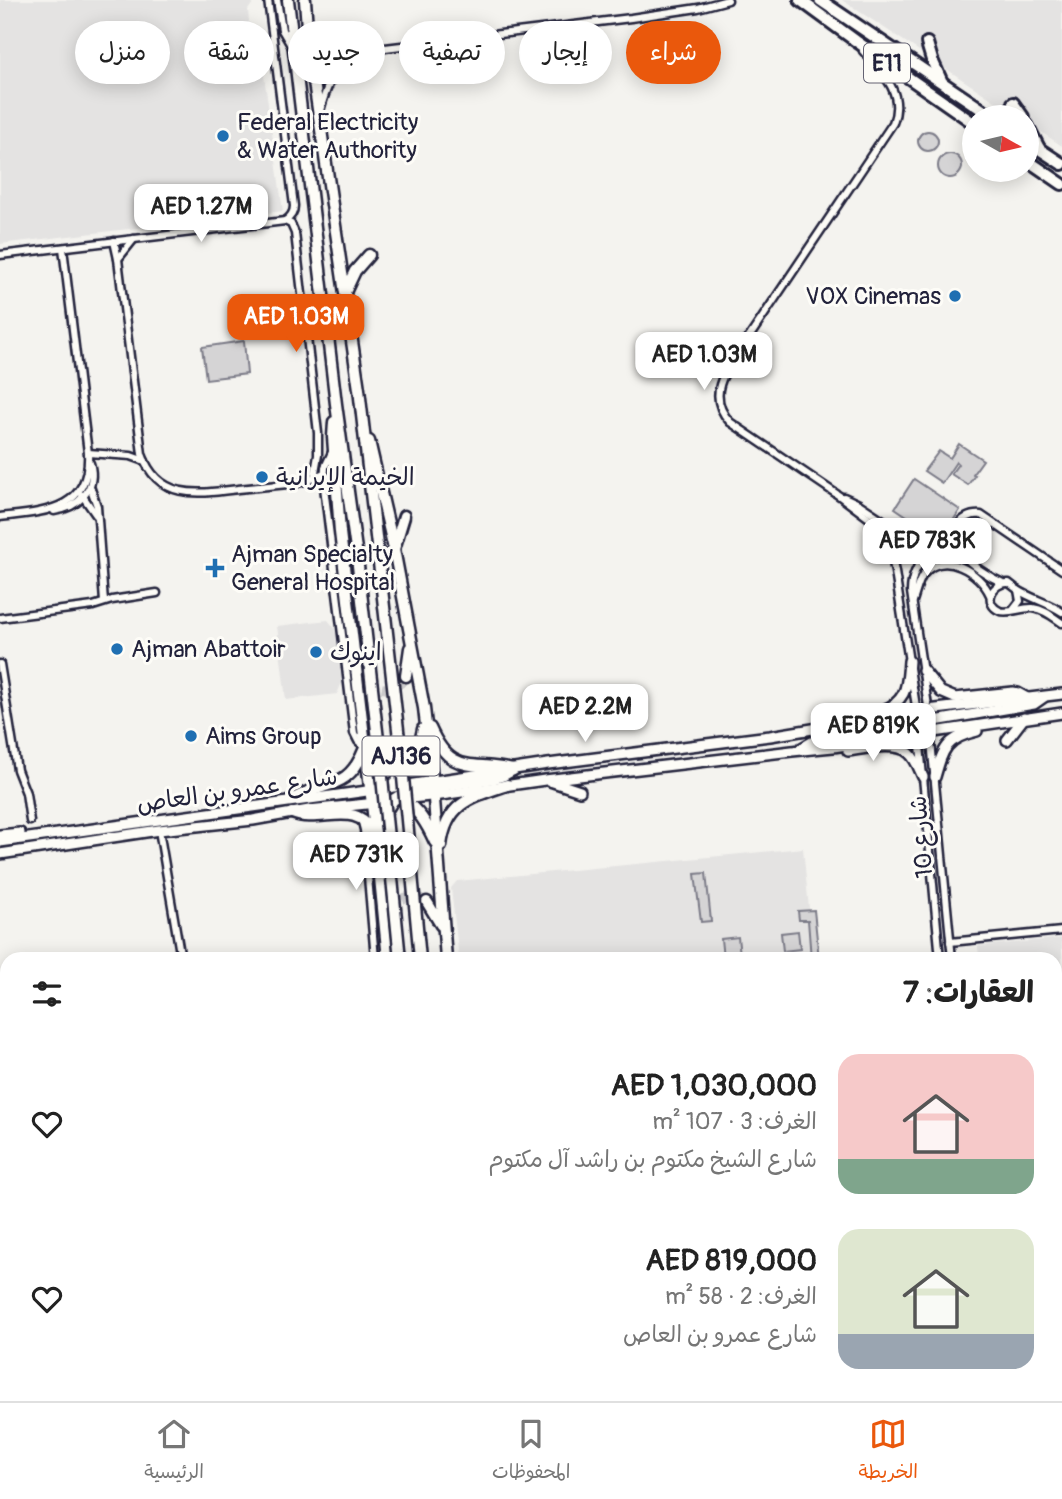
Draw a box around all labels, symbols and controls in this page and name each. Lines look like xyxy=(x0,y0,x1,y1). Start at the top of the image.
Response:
chip: منزل xyxy=(75,21,170,84)
chip: شقة xyxy=(184,21,274,84)
chip: جديد xyxy=(288,21,385,84)
chip: تصفية xyxy=(399,21,505,84)
chip: إيجار xyxy=(519,21,612,84)
chip: شراء xyxy=(626,21,721,84)
road number: E11 xyxy=(864,44,910,82)
north arrow xyxy=(962,105,1040,182)
map controls xyxy=(962,105,1039,182)
place label: Federal Electricity & Water Authority xyxy=(237,108,418,165)
marker: Federal Electricity & Water Authority xyxy=(215,128,231,144)
pin: AED 1.27M xyxy=(121,184,281,244)
text: AED 1.27M xyxy=(150,192,252,221)
place label: VOX Cinemas xyxy=(805,282,941,311)
marker: VOX Cinemas xyxy=(947,288,963,304)
pin: AED 1.03M xyxy=(216,294,376,354)
text: AED 1.03M xyxy=(243,302,349,331)
pin: AED 1.03M xyxy=(624,332,784,392)
text: AED 1.03M xyxy=(651,340,757,369)
place label: الخيمة الإيرانية xyxy=(276,463,415,492)
marker: الخيمة الإيرانية xyxy=(254,469,270,485)
pin: AED 783K xyxy=(855,518,999,578)
text: AED 783K xyxy=(879,526,975,555)
place label: Ajman Specialty General Hospital xyxy=(231,540,395,597)
marker: Ajman Specialty General Hospital xyxy=(205,558,225,578)
place label: Ajman Abattoir xyxy=(131,635,286,664)
place label: اينوك xyxy=(330,638,382,668)
marker: Ajman Abattoir xyxy=(109,641,125,657)
marker: اينوك xyxy=(308,644,324,660)
pin: AED 2.2M xyxy=(513,684,657,744)
text: AED 2.2M xyxy=(538,692,632,721)
pin: AED 819K xyxy=(801,704,945,763)
text: AED 819K xyxy=(827,711,919,740)
place label: Aims Group xyxy=(205,722,321,751)
marker: Aims Group xyxy=(183,728,199,744)
road number: AJ136 xyxy=(362,736,440,776)
street label: شارع عمرو بن العاص xyxy=(135,762,340,821)
street label: شارع 10 xyxy=(903,794,942,880)
pin: AED 731K xyxy=(284,832,428,892)
text: AED 731K xyxy=(309,840,403,869)
text: العقارات: 7 xyxy=(903,974,1034,1011)
icon: filters xyxy=(28,975,66,1013)
text: AED 1,030,000 xyxy=(610,1067,817,1104)
icon: home xyxy=(894,1082,978,1166)
icon: heart xyxy=(28,1105,66,1143)
text: الغرف: 3 · 107 m² xyxy=(652,1107,817,1136)
text: شارع الشيخ مكتوم بن راشد آل مكتوم xyxy=(488,1145,817,1174)
text: AED 819,000 xyxy=(645,1242,817,1279)
icon: home xyxy=(894,1257,978,1341)
icon: heart xyxy=(28,1280,66,1318)
text: الغرف: 2 · 58 m² xyxy=(665,1282,817,1311)
text: شارع عمرو بن العاص xyxy=(623,1320,817,1349)
tab: الرئيسية xyxy=(144,1415,204,1488)
tab: المحفوظات xyxy=(492,1415,570,1488)
tab: الخريطة xyxy=(859,1415,918,1488)

